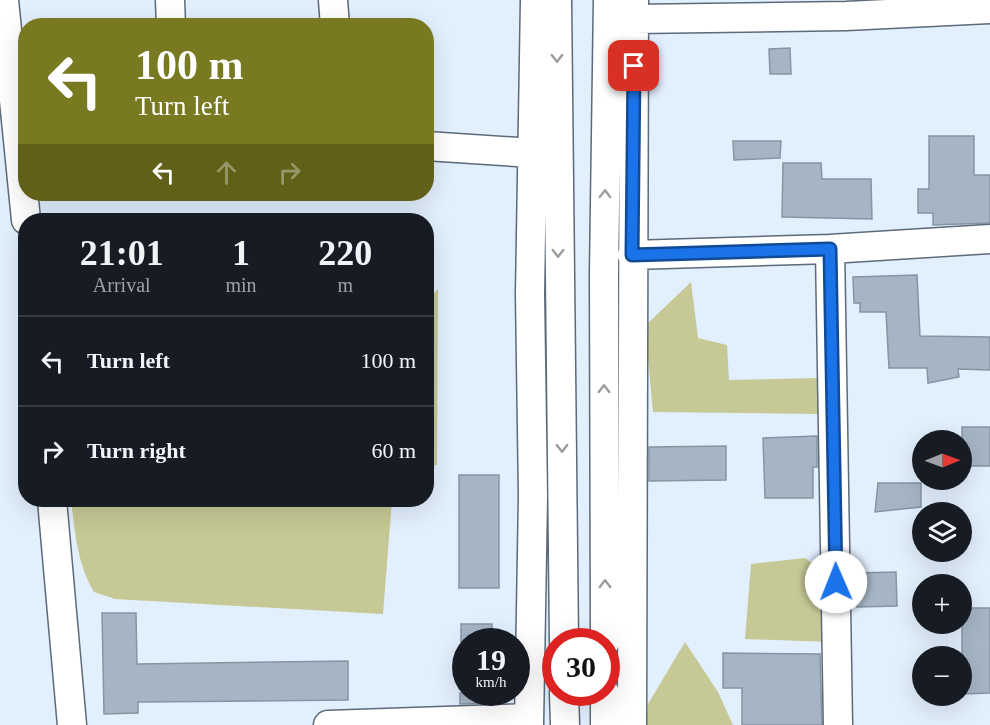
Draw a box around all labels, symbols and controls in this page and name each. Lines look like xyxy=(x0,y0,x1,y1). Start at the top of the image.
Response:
pin xyxy=(608,40,659,91)
icon: left xyxy=(36,42,114,120)
text: 100 m xyxy=(135,42,244,88)
icon: arrive xyxy=(617,49,650,82)
one-way arrow xyxy=(551,54,563,63)
text: Turn left xyxy=(135,91,229,121)
icon: left xyxy=(147,156,180,189)
icon: ahead xyxy=(210,156,243,189)
icon: right xyxy=(273,156,306,189)
one-way arrow xyxy=(599,189,612,198)
text: 21:01 xyxy=(80,233,164,273)
text: 1 xyxy=(232,233,250,273)
text: 220 xyxy=(318,233,372,273)
one-way arrow xyxy=(552,249,564,258)
text: Arrival xyxy=(93,274,151,296)
text: min xyxy=(225,274,257,296)
text: m xyxy=(338,274,353,296)
icon: left xyxy=(36,345,69,378)
text: Turn left xyxy=(87,348,170,373)
text: 100 m xyxy=(360,348,416,373)
one-way arrow xyxy=(598,384,610,393)
north arrow xyxy=(912,430,972,490)
map controls xyxy=(912,430,972,706)
icon: right xyxy=(36,435,69,468)
text: Turn right xyxy=(87,438,186,463)
text: 60 m xyxy=(371,438,416,463)
one-way arrow xyxy=(556,444,568,453)
button: layers xyxy=(912,502,972,562)
position arrow xyxy=(804,550,868,614)
button: + xyxy=(912,574,972,634)
one-way arrow xyxy=(599,579,611,588)
speed limit sign: 30 xyxy=(542,628,620,706)
text: 19 xyxy=(476,643,506,676)
button: − xyxy=(912,646,972,706)
text: km/h xyxy=(476,674,506,690)

